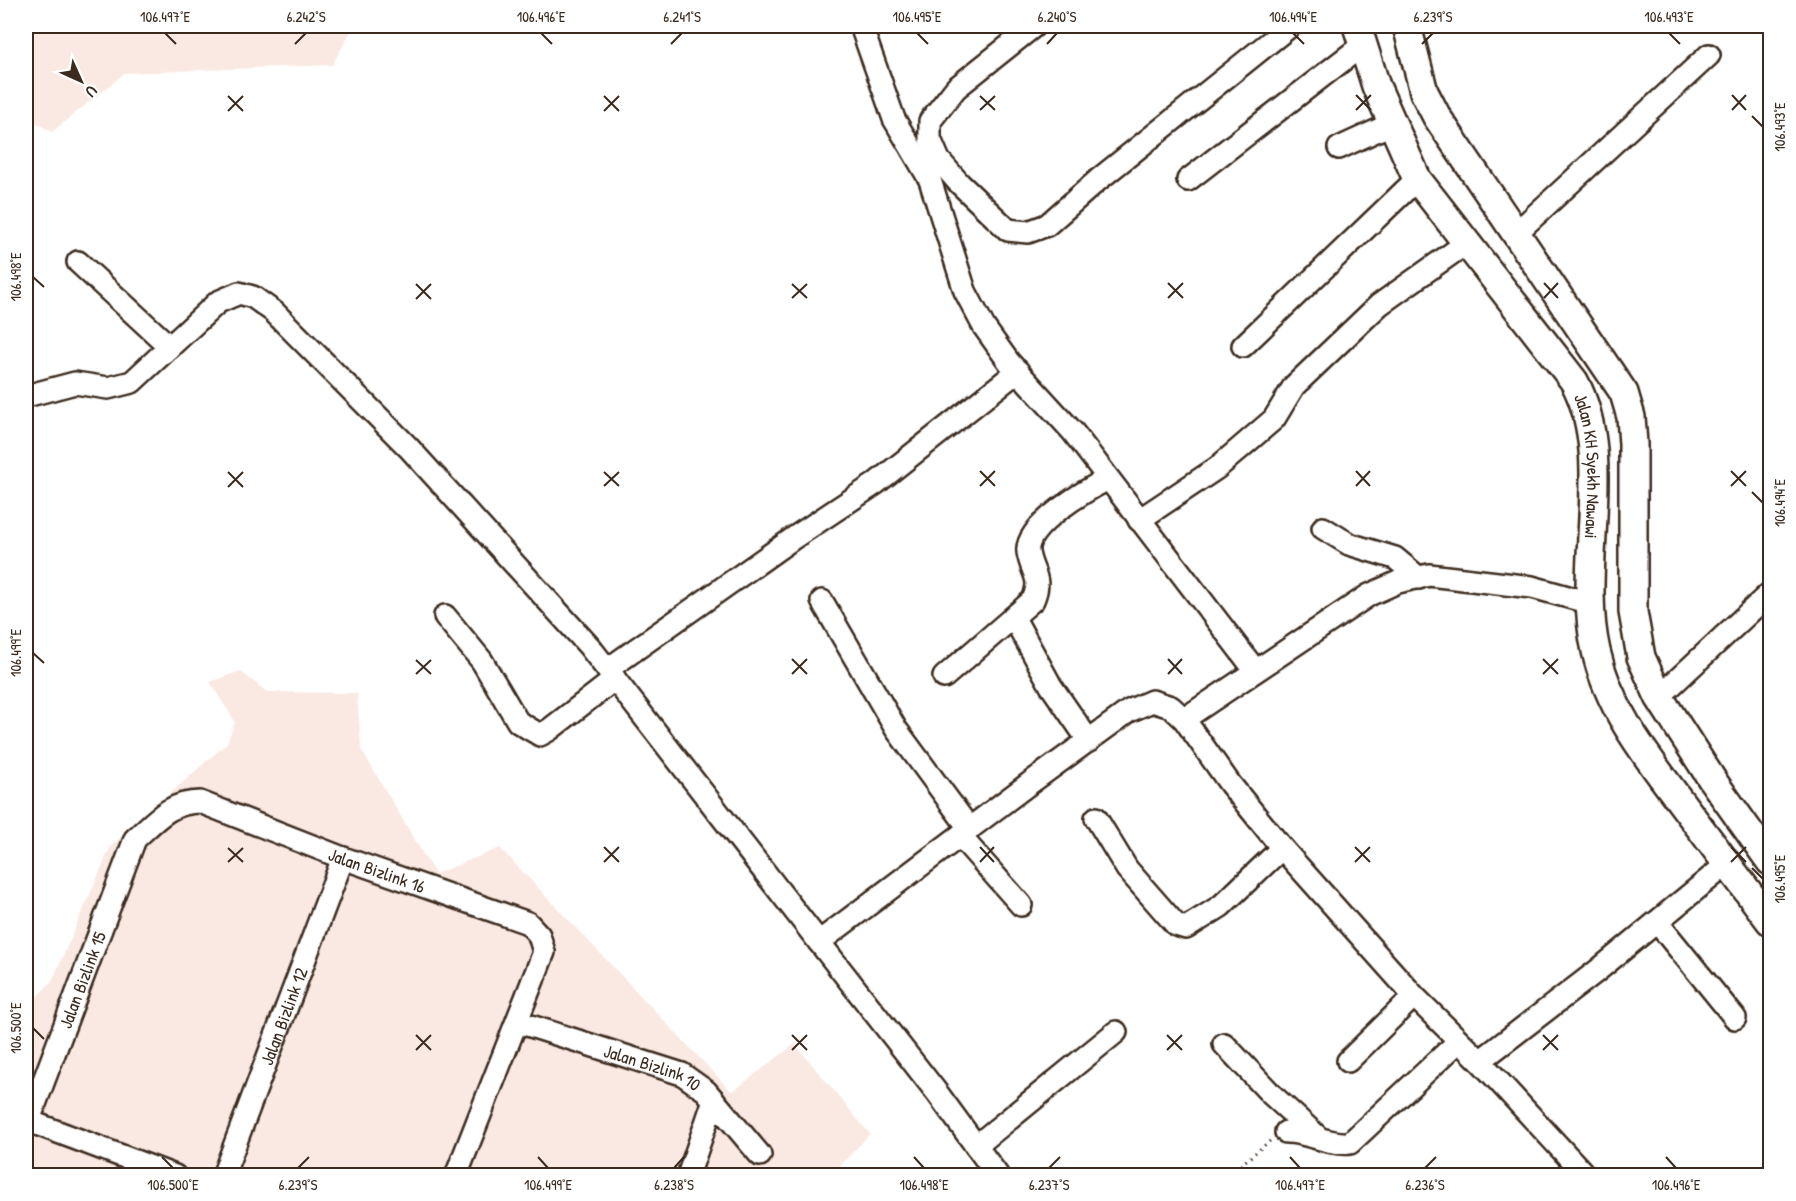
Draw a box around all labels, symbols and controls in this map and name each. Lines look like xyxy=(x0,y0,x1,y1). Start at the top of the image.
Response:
text: 106.497°E xyxy=(140,6,190,27)
text: 6.242°S xyxy=(286,6,326,27)
text: 106.496°E xyxy=(517,6,566,27)
text: 6.241°S xyxy=(663,6,701,27)
text: 106.495°E xyxy=(893,6,942,27)
text: 6.240°S xyxy=(1038,6,1077,27)
text: 106.494°E xyxy=(1269,6,1317,27)
text: 6.239°S xyxy=(1414,6,1453,27)
text: 106.493°E xyxy=(1644,6,1694,27)
north arrow xyxy=(51,51,111,111)
text: U xyxy=(81,81,103,103)
text: 106.493°E xyxy=(1769,102,1790,152)
text: 106.498°E xyxy=(5,252,26,302)
street label: Jalan KH Syekh Nawawi xyxy=(1569,389,1607,539)
text: 106.494°E xyxy=(1769,479,1790,527)
text: 106.499°E xyxy=(5,629,26,677)
street label: Jalan Bizlink 16 xyxy=(325,841,429,899)
text: 106.495°E xyxy=(1769,854,1790,903)
street label: Jalan Bizlink 15 xyxy=(52,927,112,1032)
street label: Jalan Bizlink 12 xyxy=(254,963,313,1068)
text: 106.500°E xyxy=(5,1002,26,1054)
street label: Jalan Bizlink 10 xyxy=(601,1038,706,1096)
text: 106.500°E xyxy=(147,1174,199,1195)
text: 6.239°S xyxy=(279,1174,318,1195)
text: 106.499°E xyxy=(524,1174,572,1195)
text: 6.238°S xyxy=(654,1174,694,1195)
text: 106.498°E xyxy=(899,1174,949,1195)
text: 6.237°S xyxy=(1029,1174,1069,1195)
text: 106.497°E xyxy=(1275,1174,1325,1195)
text: 6.236°S xyxy=(1405,1174,1445,1195)
text: 106.496°E xyxy=(1652,1174,1701,1195)

